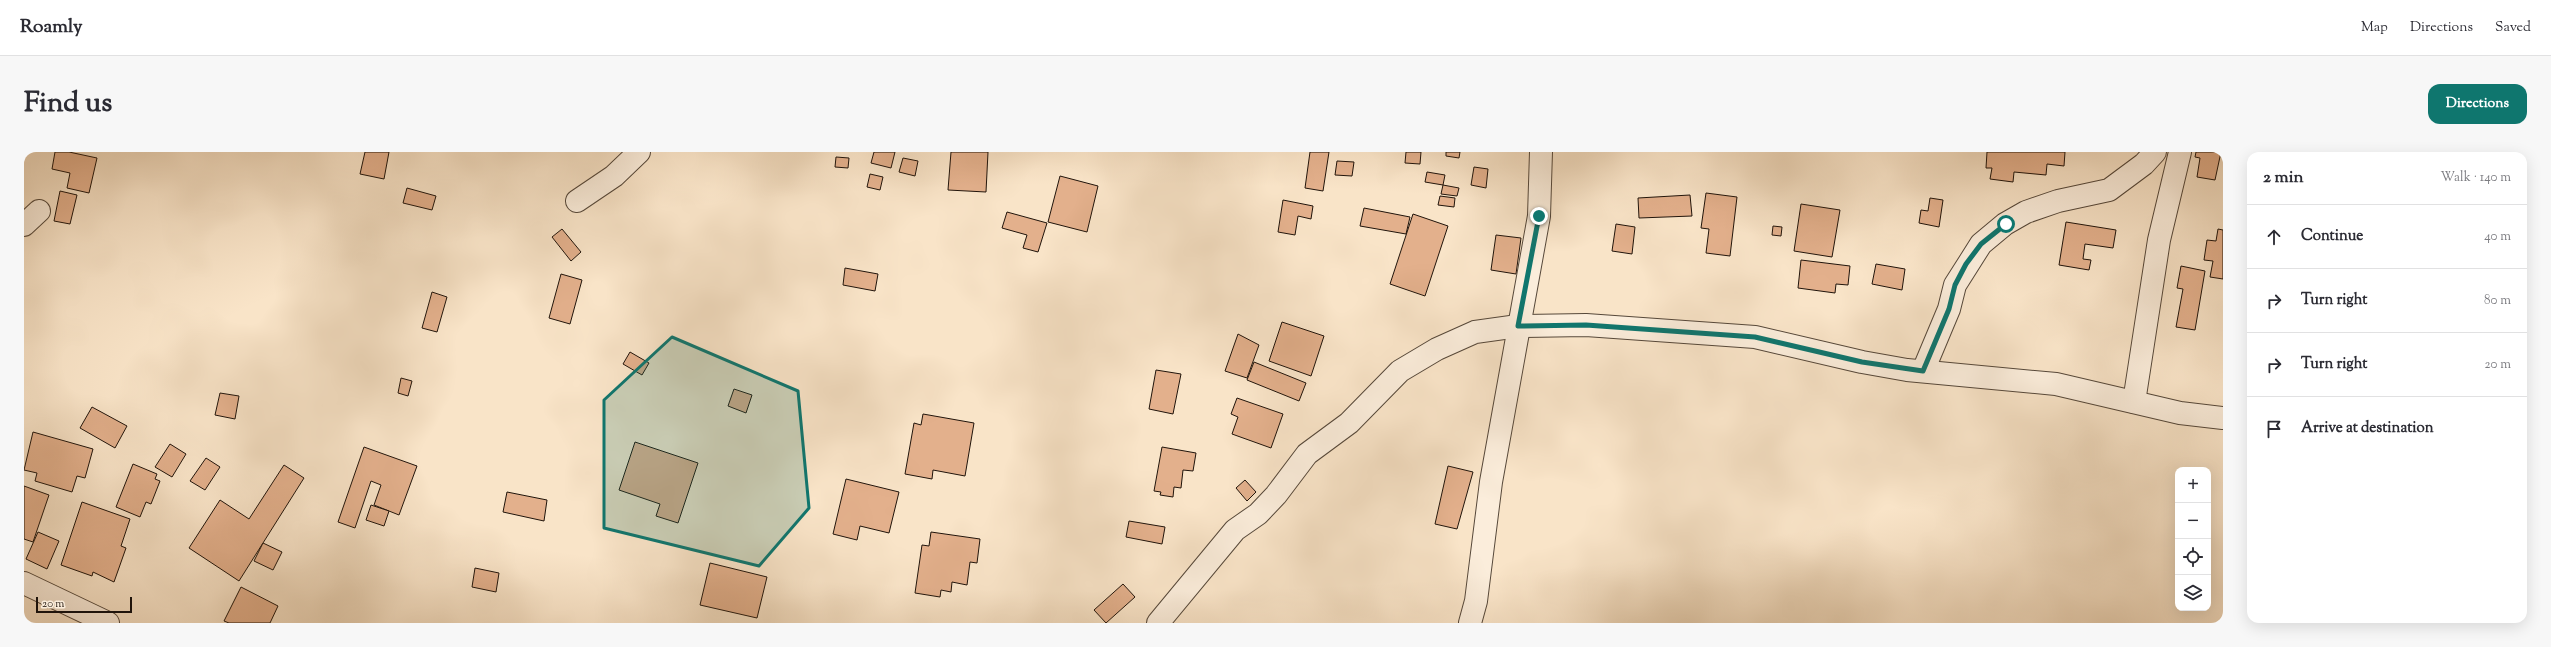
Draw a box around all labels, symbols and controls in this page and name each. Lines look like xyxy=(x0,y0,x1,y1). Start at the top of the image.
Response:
text: Roamly xyxy=(20,14,83,41)
text: Map xyxy=(2361,18,2388,38)
text: Directions xyxy=(2410,18,2473,38)
text: Saved xyxy=(2495,18,2531,38)
text: Find us xyxy=(24,84,112,124)
button: Directions xyxy=(2428,84,2527,124)
text: 2 min xyxy=(2263,166,2304,190)
text: Walk · 140 m xyxy=(2440,169,2511,187)
route end xyxy=(1530,207,1548,225)
route start xyxy=(1997,215,2015,233)
icon: ahead xyxy=(2263,226,2285,248)
text: Continue xyxy=(2301,226,2363,247)
text: 40 m xyxy=(2484,228,2511,246)
icon: right xyxy=(2263,290,2285,312)
text: Turn right xyxy=(2301,290,2367,311)
text: 80 m xyxy=(2484,292,2511,310)
icon: right xyxy=(2263,354,2285,376)
text: Turn right xyxy=(2301,354,2367,375)
text: 20 m xyxy=(2485,356,2511,374)
icon: arrive xyxy=(2263,418,2285,440)
text: Arrive at destination xyxy=(2301,418,2434,439)
map controls xyxy=(2175,467,2211,611)
button: + xyxy=(2175,467,2211,503)
button: − xyxy=(2175,503,2211,539)
button: locate xyxy=(2175,539,2211,575)
button: layers xyxy=(2175,575,2211,611)
scale bar xyxy=(36,595,132,614)
text: 20 m xyxy=(42,596,64,612)

